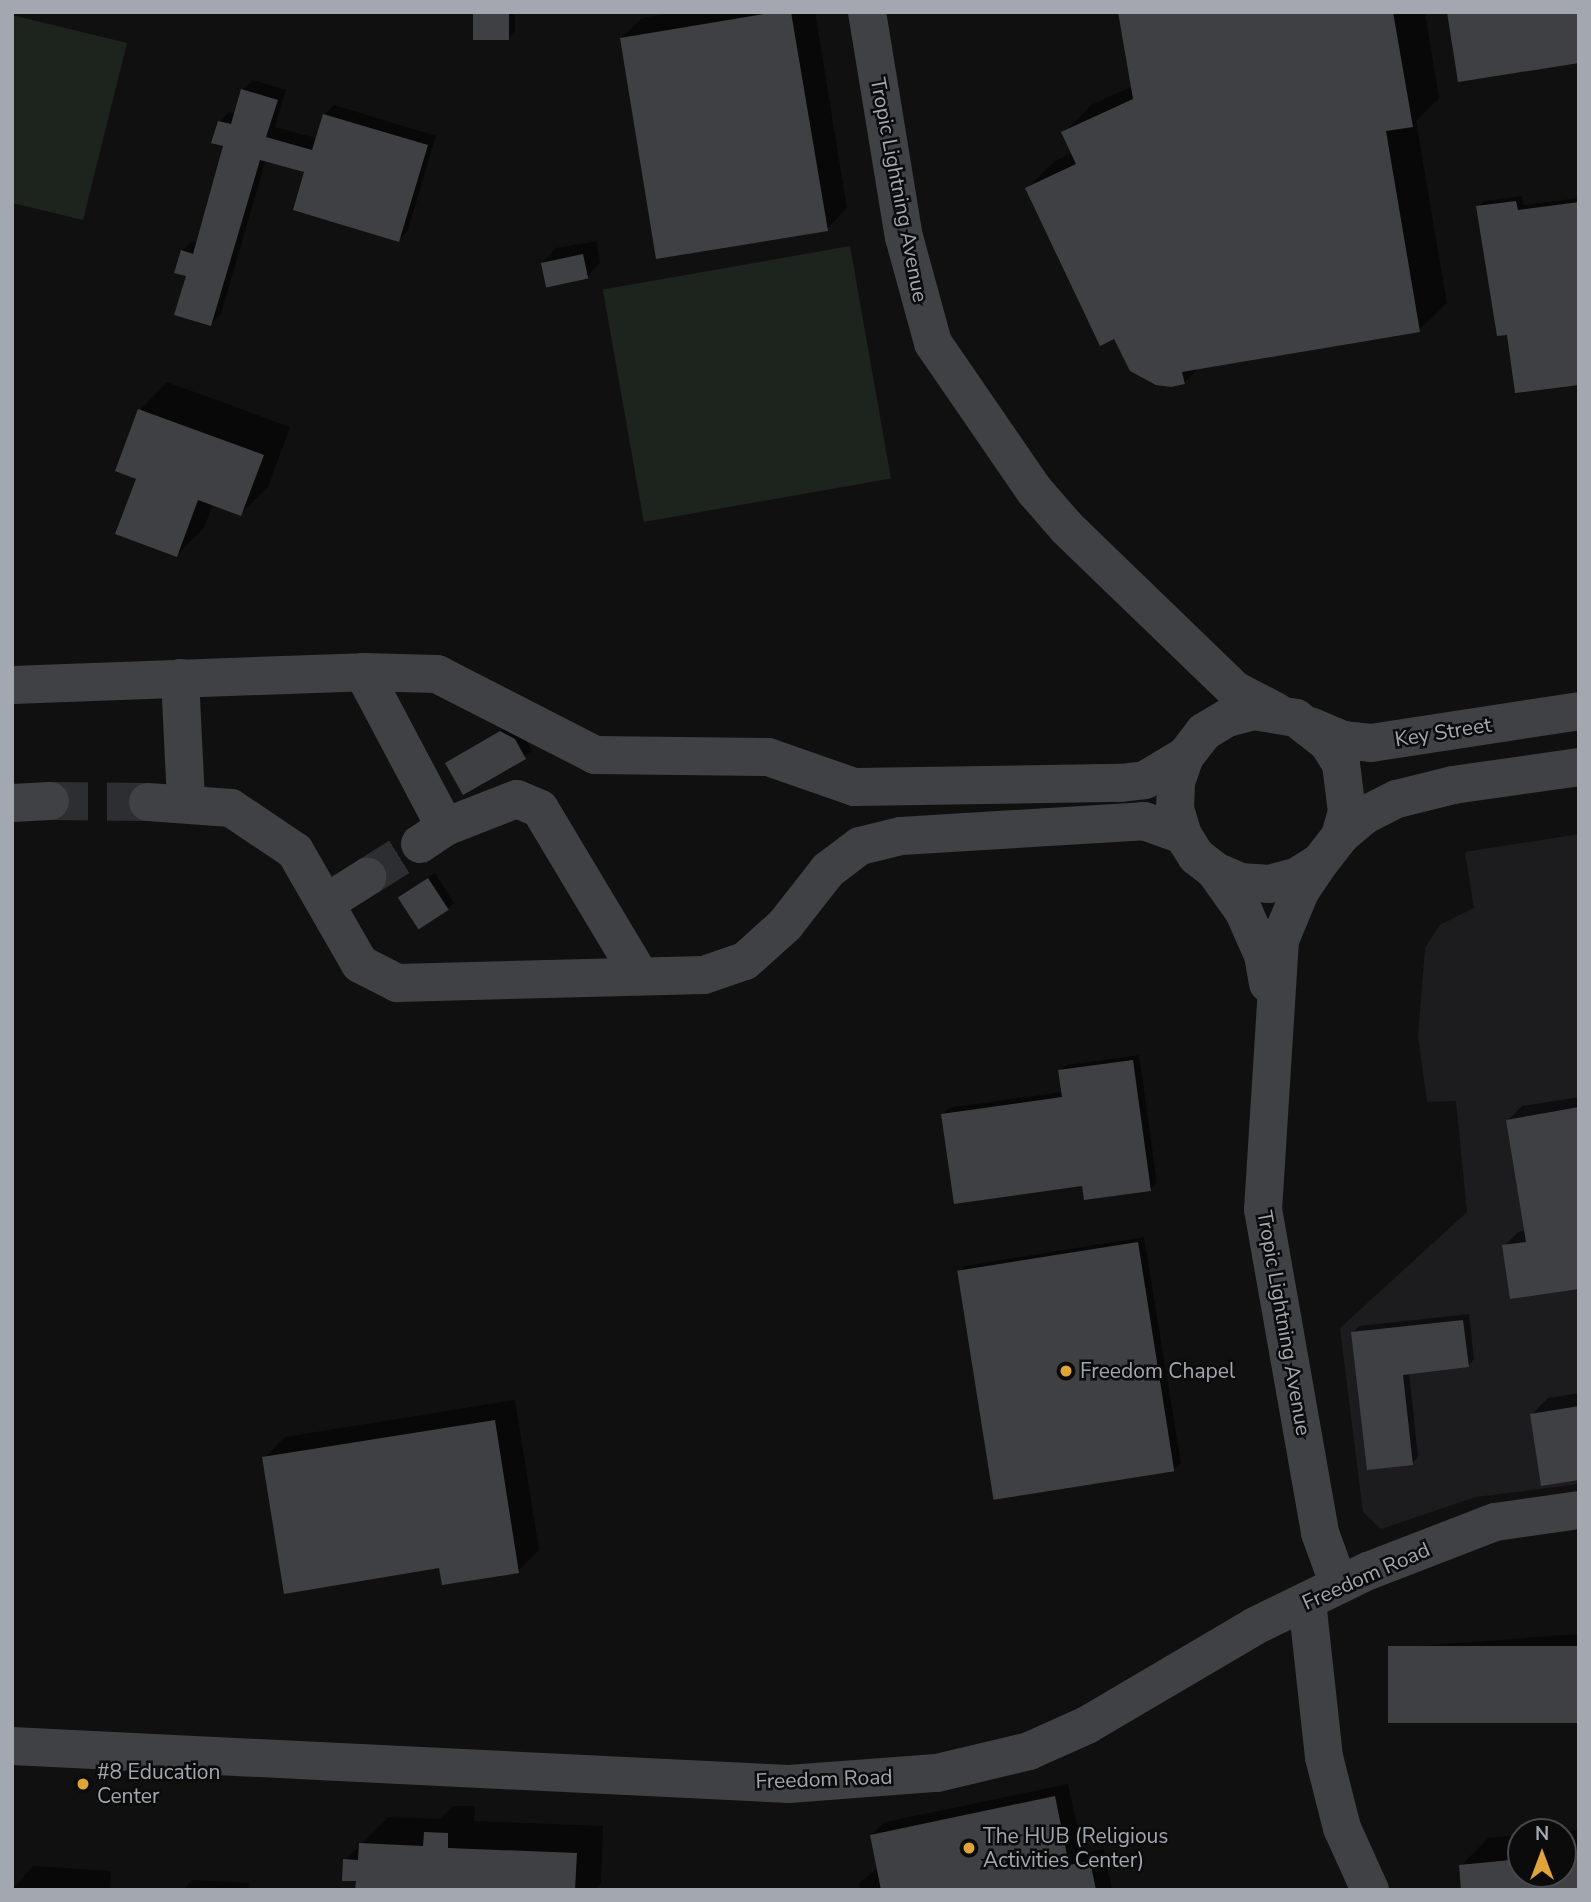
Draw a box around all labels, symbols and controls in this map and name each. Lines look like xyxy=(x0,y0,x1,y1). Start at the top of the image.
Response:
street label: Tropic Lightning Avenue xyxy=(865,76,933,304)
street label: Key Street xyxy=(1393,712,1493,752)
street label: Tropic Lightning Avenue xyxy=(1252,1208,1316,1438)
place label: Freedom Chapel xyxy=(1080,1358,1235,1384)
marker: Freedom Chapel xyxy=(1058,1363,1074,1379)
street label: Freedom Road xyxy=(1298,1537,1434,1615)
place label: #8 Education Center xyxy=(97,1759,220,1809)
street label: Freedom Road xyxy=(755,1764,893,1794)
marker: #8 Education Center xyxy=(75,1776,91,1792)
north arrow xyxy=(1507,1818,1577,1888)
text: N xyxy=(1535,1821,1549,1847)
place label: The HUB (Religious Activities Center) xyxy=(983,1823,1168,1873)
marker: The HUB (Religious Activities Center) xyxy=(961,1840,977,1856)

